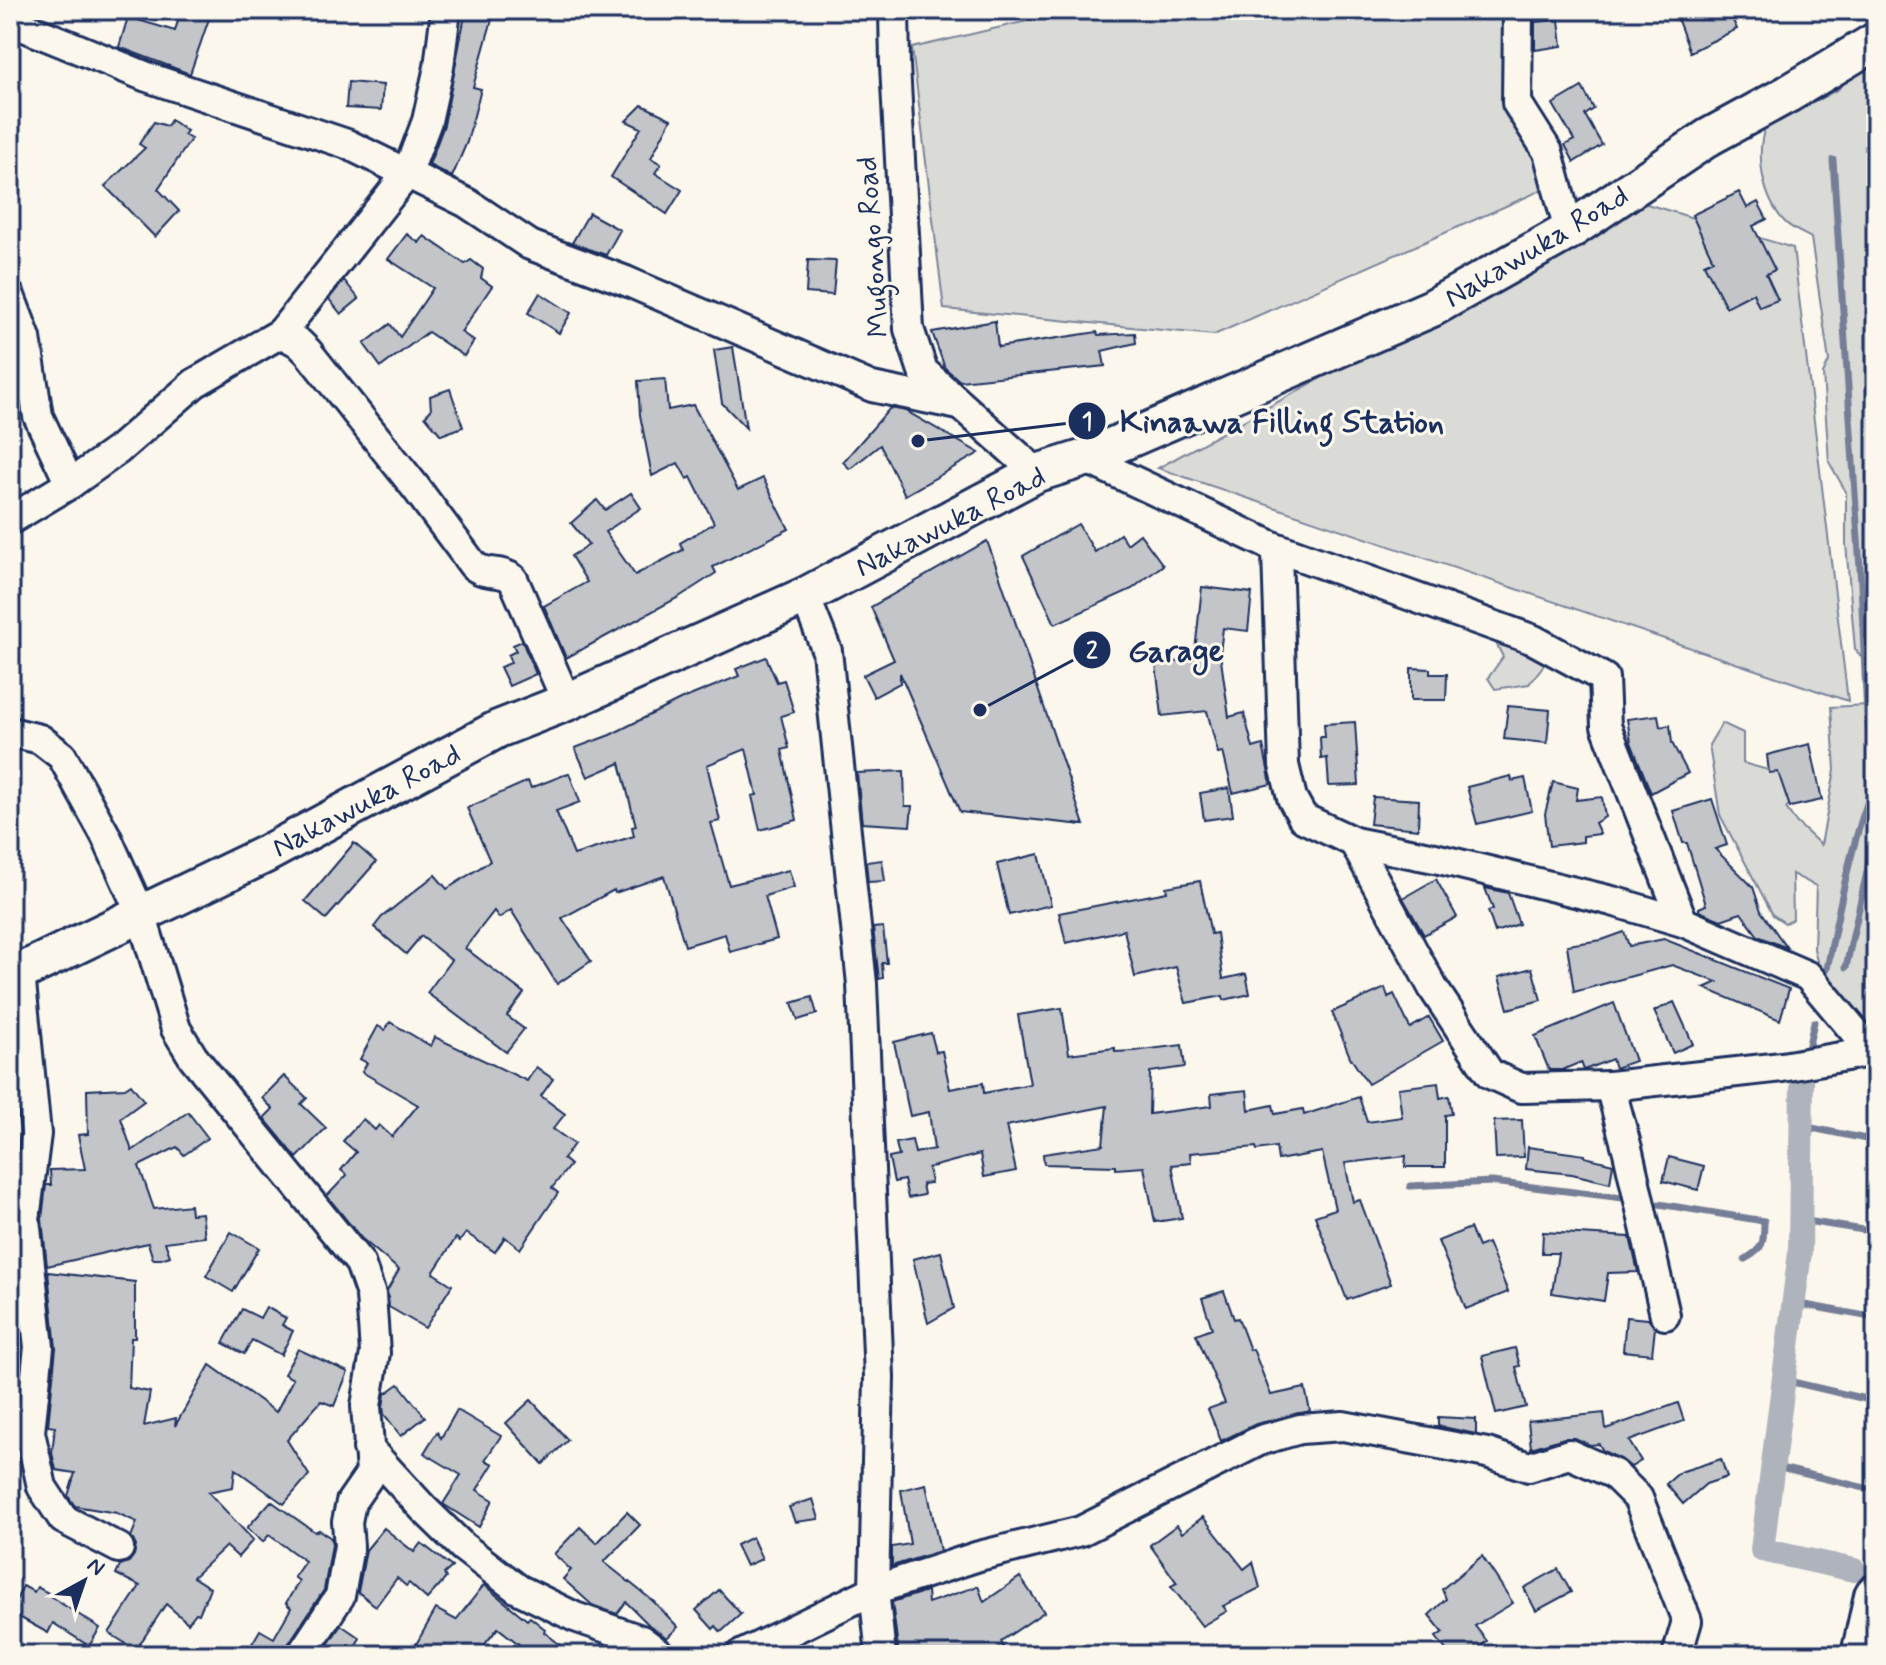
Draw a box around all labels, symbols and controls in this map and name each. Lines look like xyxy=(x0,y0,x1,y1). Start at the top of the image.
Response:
street label: Mugongo Road xyxy=(848,155,902,339)
street label: Nakawuka Road xyxy=(1437,177,1636,318)
callout: Kinaawa Filling Station xyxy=(1067,393,1456,449)
text: Kinaawa Filling Station xyxy=(1120,402,1444,448)
text: 1 xyxy=(1082,407,1092,438)
street label: Nakawuka Road xyxy=(849,458,1053,587)
callout: Garage xyxy=(1072,622,1240,678)
text: Garage xyxy=(1128,631,1224,676)
text: 2 xyxy=(1086,636,1098,667)
street label: Nakawuka Road xyxy=(265,735,468,868)
north arrow xyxy=(44,1541,124,1621)
text: N xyxy=(81,1552,110,1583)

